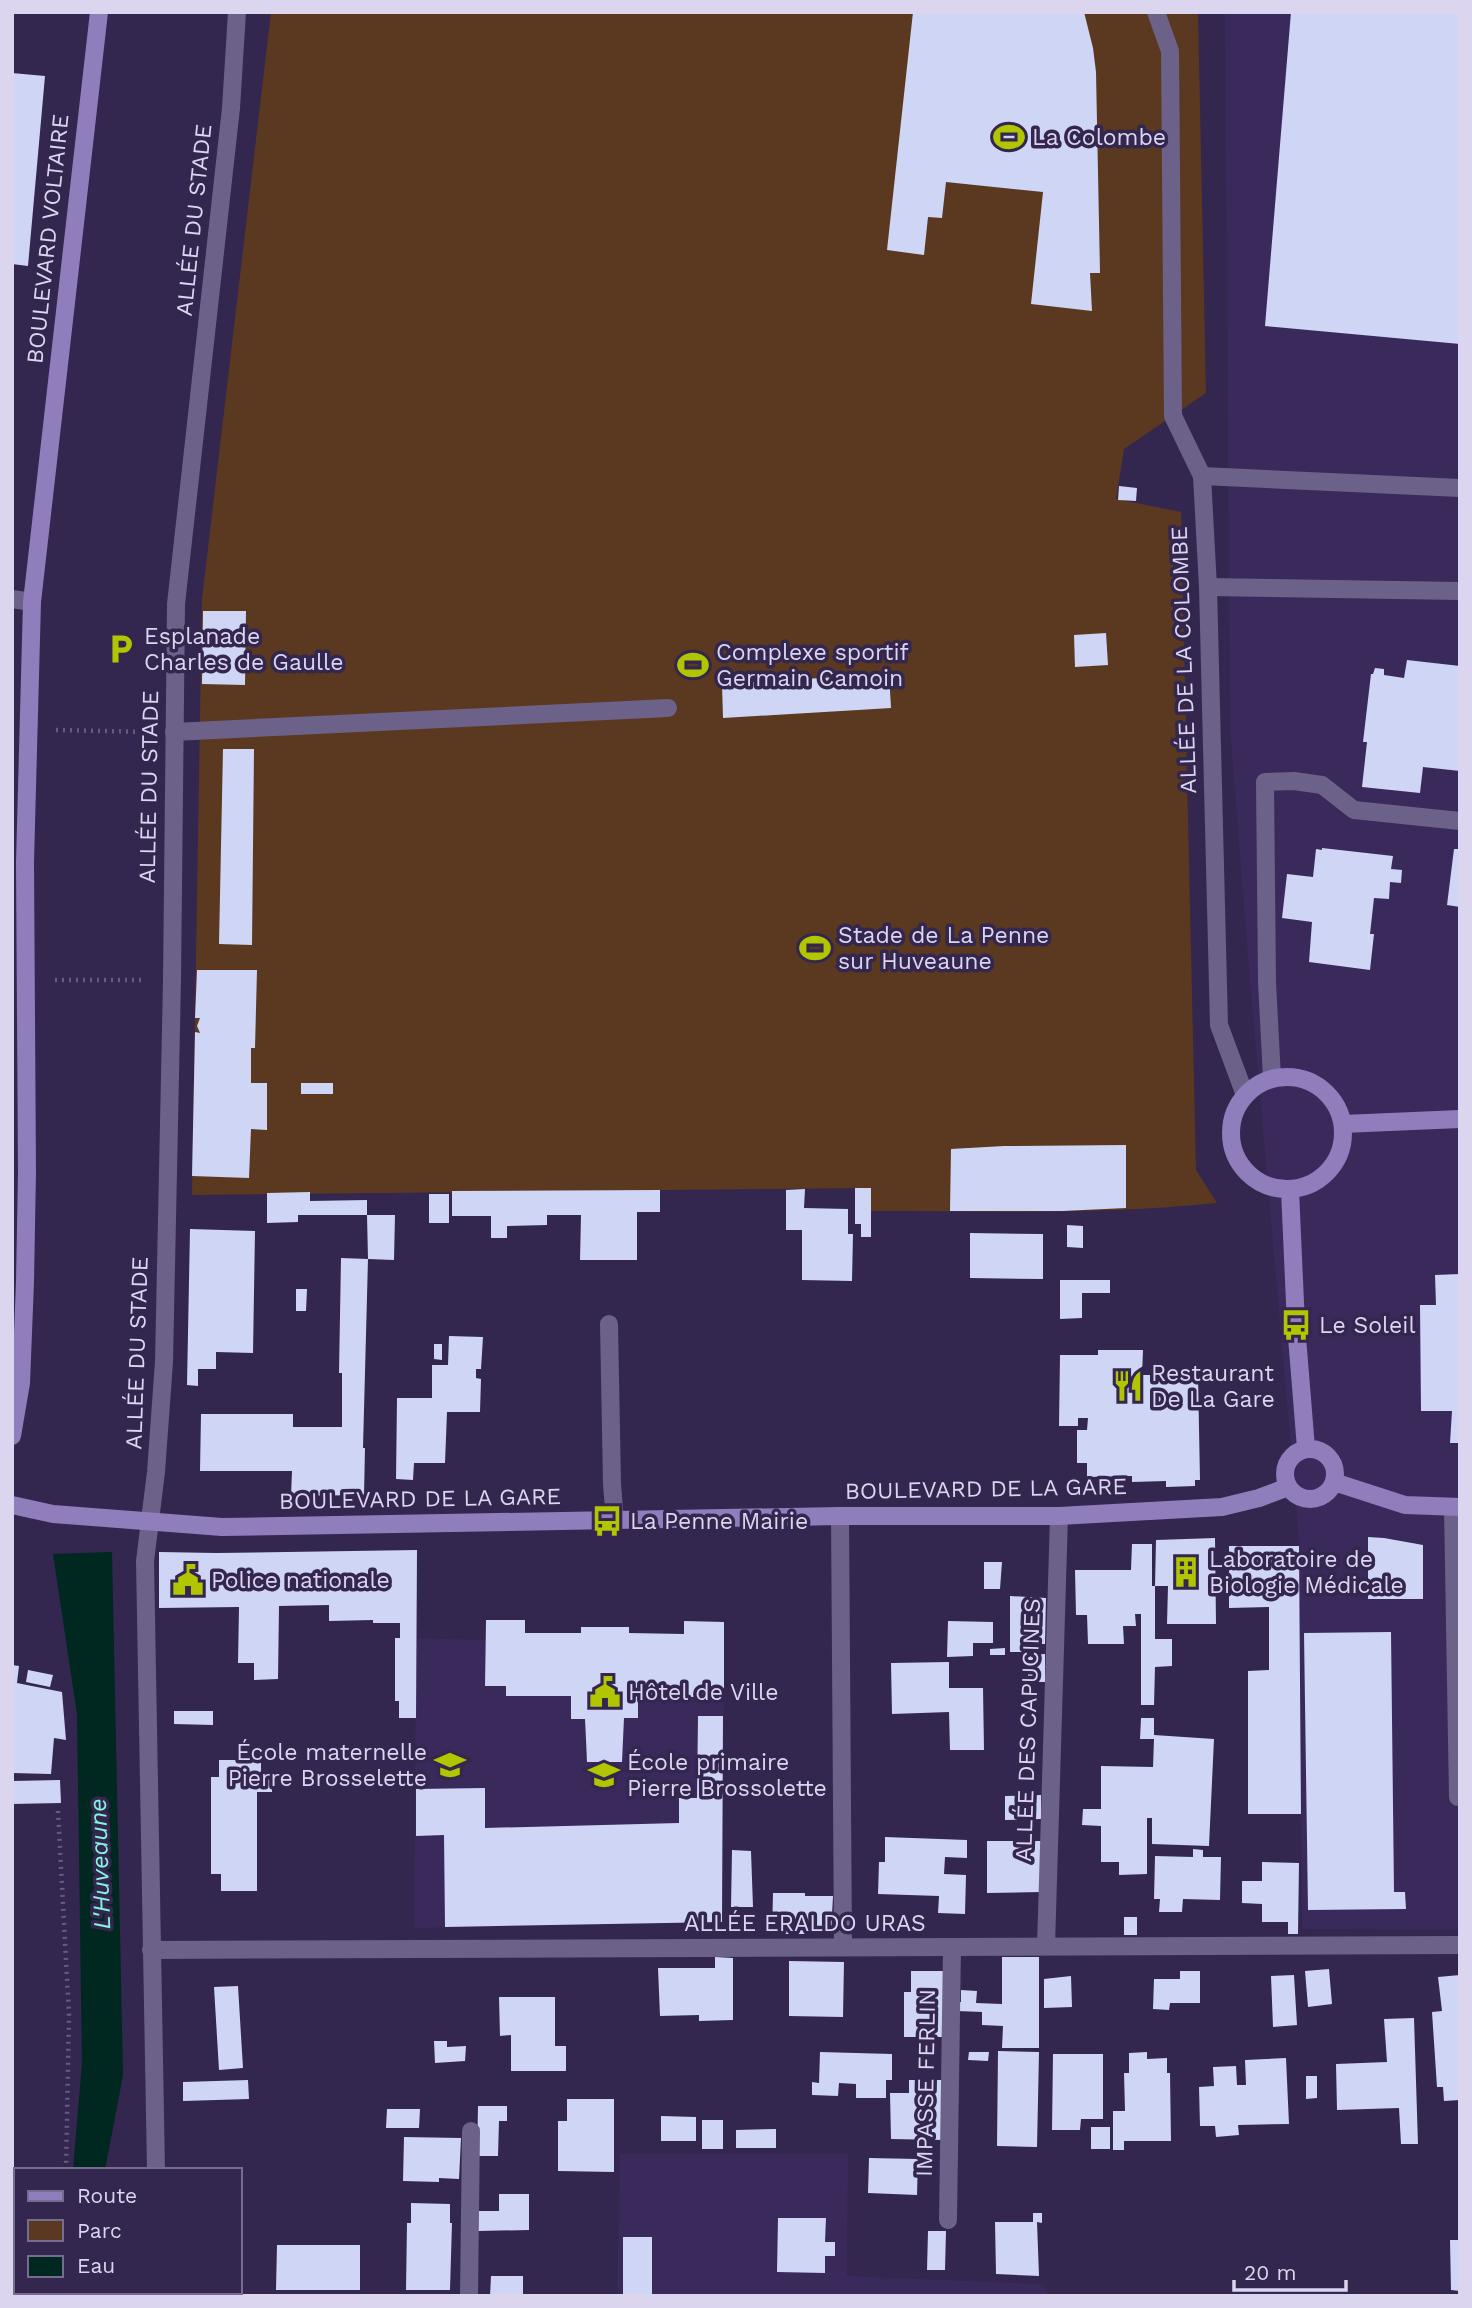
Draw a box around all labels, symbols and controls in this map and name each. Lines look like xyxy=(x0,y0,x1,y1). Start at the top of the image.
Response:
street label: BOULEVARD VOLTAIRE xyxy=(21,113,75,365)
sports icon: La Colombe xyxy=(992,120,1026,154)
street label: ALLÉE DU STADE xyxy=(170,123,218,317)
place label: La Colombe xyxy=(1032,124,1166,151)
street label: ALLÉE DE LA COLOMBE xyxy=(1166,526,1202,794)
place label: Esplanade Charles de Gaulle xyxy=(144,623,343,676)
parking icon: Esplanade Charles de Gaulle xyxy=(104,632,138,666)
place label: Complexe sportif Germain Camoin xyxy=(716,639,909,692)
sports icon: Complexe sportif Germain Camoin xyxy=(676,648,710,682)
street label: ALLÉE DU STADE xyxy=(134,690,164,884)
place label: Stade de La Penne sur Huveaune xyxy=(838,922,1049,975)
sports icon: Stade de La Penne sur Huveaune xyxy=(798,931,832,965)
street label: ALLÉE DU STADE xyxy=(120,1256,154,1450)
bus stop icon: Le Soleil xyxy=(1279,1308,1313,1342)
place label: Le Soleil xyxy=(1319,1312,1416,1339)
place label: Restaurant De La Gare xyxy=(1151,1360,1275,1413)
restaurant icon: Restaurant De La Gare xyxy=(1111,1369,1145,1403)
street label: BOULEVARD DE LA GARE xyxy=(845,1473,1127,1505)
street label: BOULEVARD DE LA GARE xyxy=(279,1483,561,1515)
bus stop icon: La Penne Mairie xyxy=(590,1504,624,1538)
place label: La Penne Mairie xyxy=(630,1508,808,1535)
place label: Laboratoire de Biologie Médicale xyxy=(1209,1546,1404,1599)
building icon: Laboratoire de Biologie Médicale xyxy=(1169,1555,1203,1589)
public building icon: Police nationale xyxy=(171,1563,205,1597)
place label: Police nationale xyxy=(211,1567,390,1594)
street label: ALLÉE DES CAPUCINES xyxy=(1010,1598,1046,1862)
public building icon: Hôtel de Ville xyxy=(588,1675,622,1709)
place label: Hôtel de Ville xyxy=(628,1679,778,1706)
place label: École maternelle Pierre Brosselette xyxy=(228,1739,427,1792)
school or university icon: École maternelle Pierre Brosselette xyxy=(433,1748,467,1782)
place label: École primaire Pierre Brossolette xyxy=(627,1749,827,1802)
school or university icon: École primaire Pierre Brossolette xyxy=(587,1758,621,1792)
water label: L'Huveaune xyxy=(84,1798,116,1930)
street label: ALLÉE ERALDO URAS xyxy=(684,1910,926,1937)
street label: IMPASSE FERLIN xyxy=(911,1989,941,2177)
legend xyxy=(14,2168,242,2294)
text: Route xyxy=(77,2183,137,2208)
text: Parc xyxy=(77,2218,122,2243)
scale bar xyxy=(1234,2248,1346,2292)
text: Eau xyxy=(77,2253,115,2278)
text: 20 m xyxy=(1244,2260,1296,2285)

